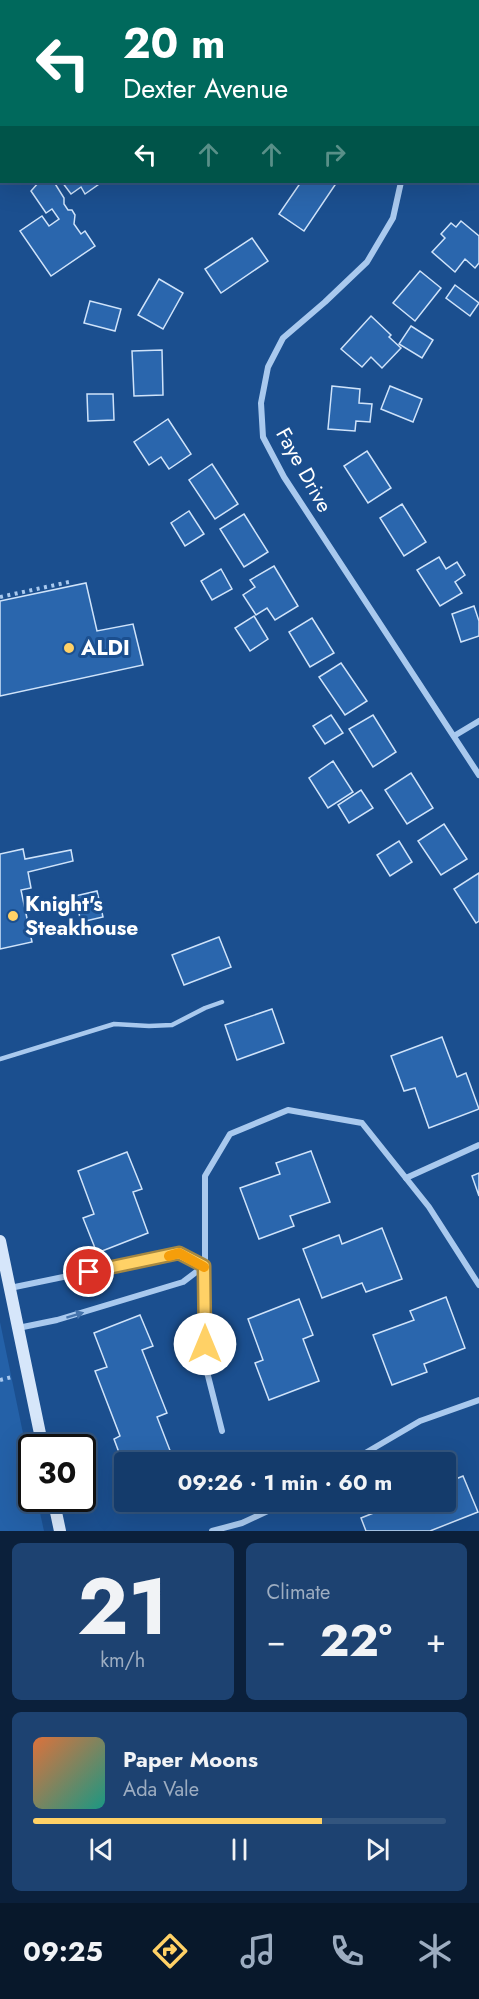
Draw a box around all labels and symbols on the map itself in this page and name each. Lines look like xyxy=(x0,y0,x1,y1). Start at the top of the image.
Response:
street label: Faye Drive xyxy=(268,422,340,518)
place label: ALDI xyxy=(80,633,130,663)
marker: ALDI xyxy=(62,641,76,655)
place label: Knight's Steakhouse xyxy=(25,889,138,943)
marker: Knight's Steakhouse xyxy=(6,909,20,923)
pin xyxy=(63,1246,114,1297)
one-way arrow xyxy=(66,1310,84,1319)
position arrow xyxy=(173,1312,237,1376)
speed limit sign: 30 xyxy=(18,1434,96,1512)

